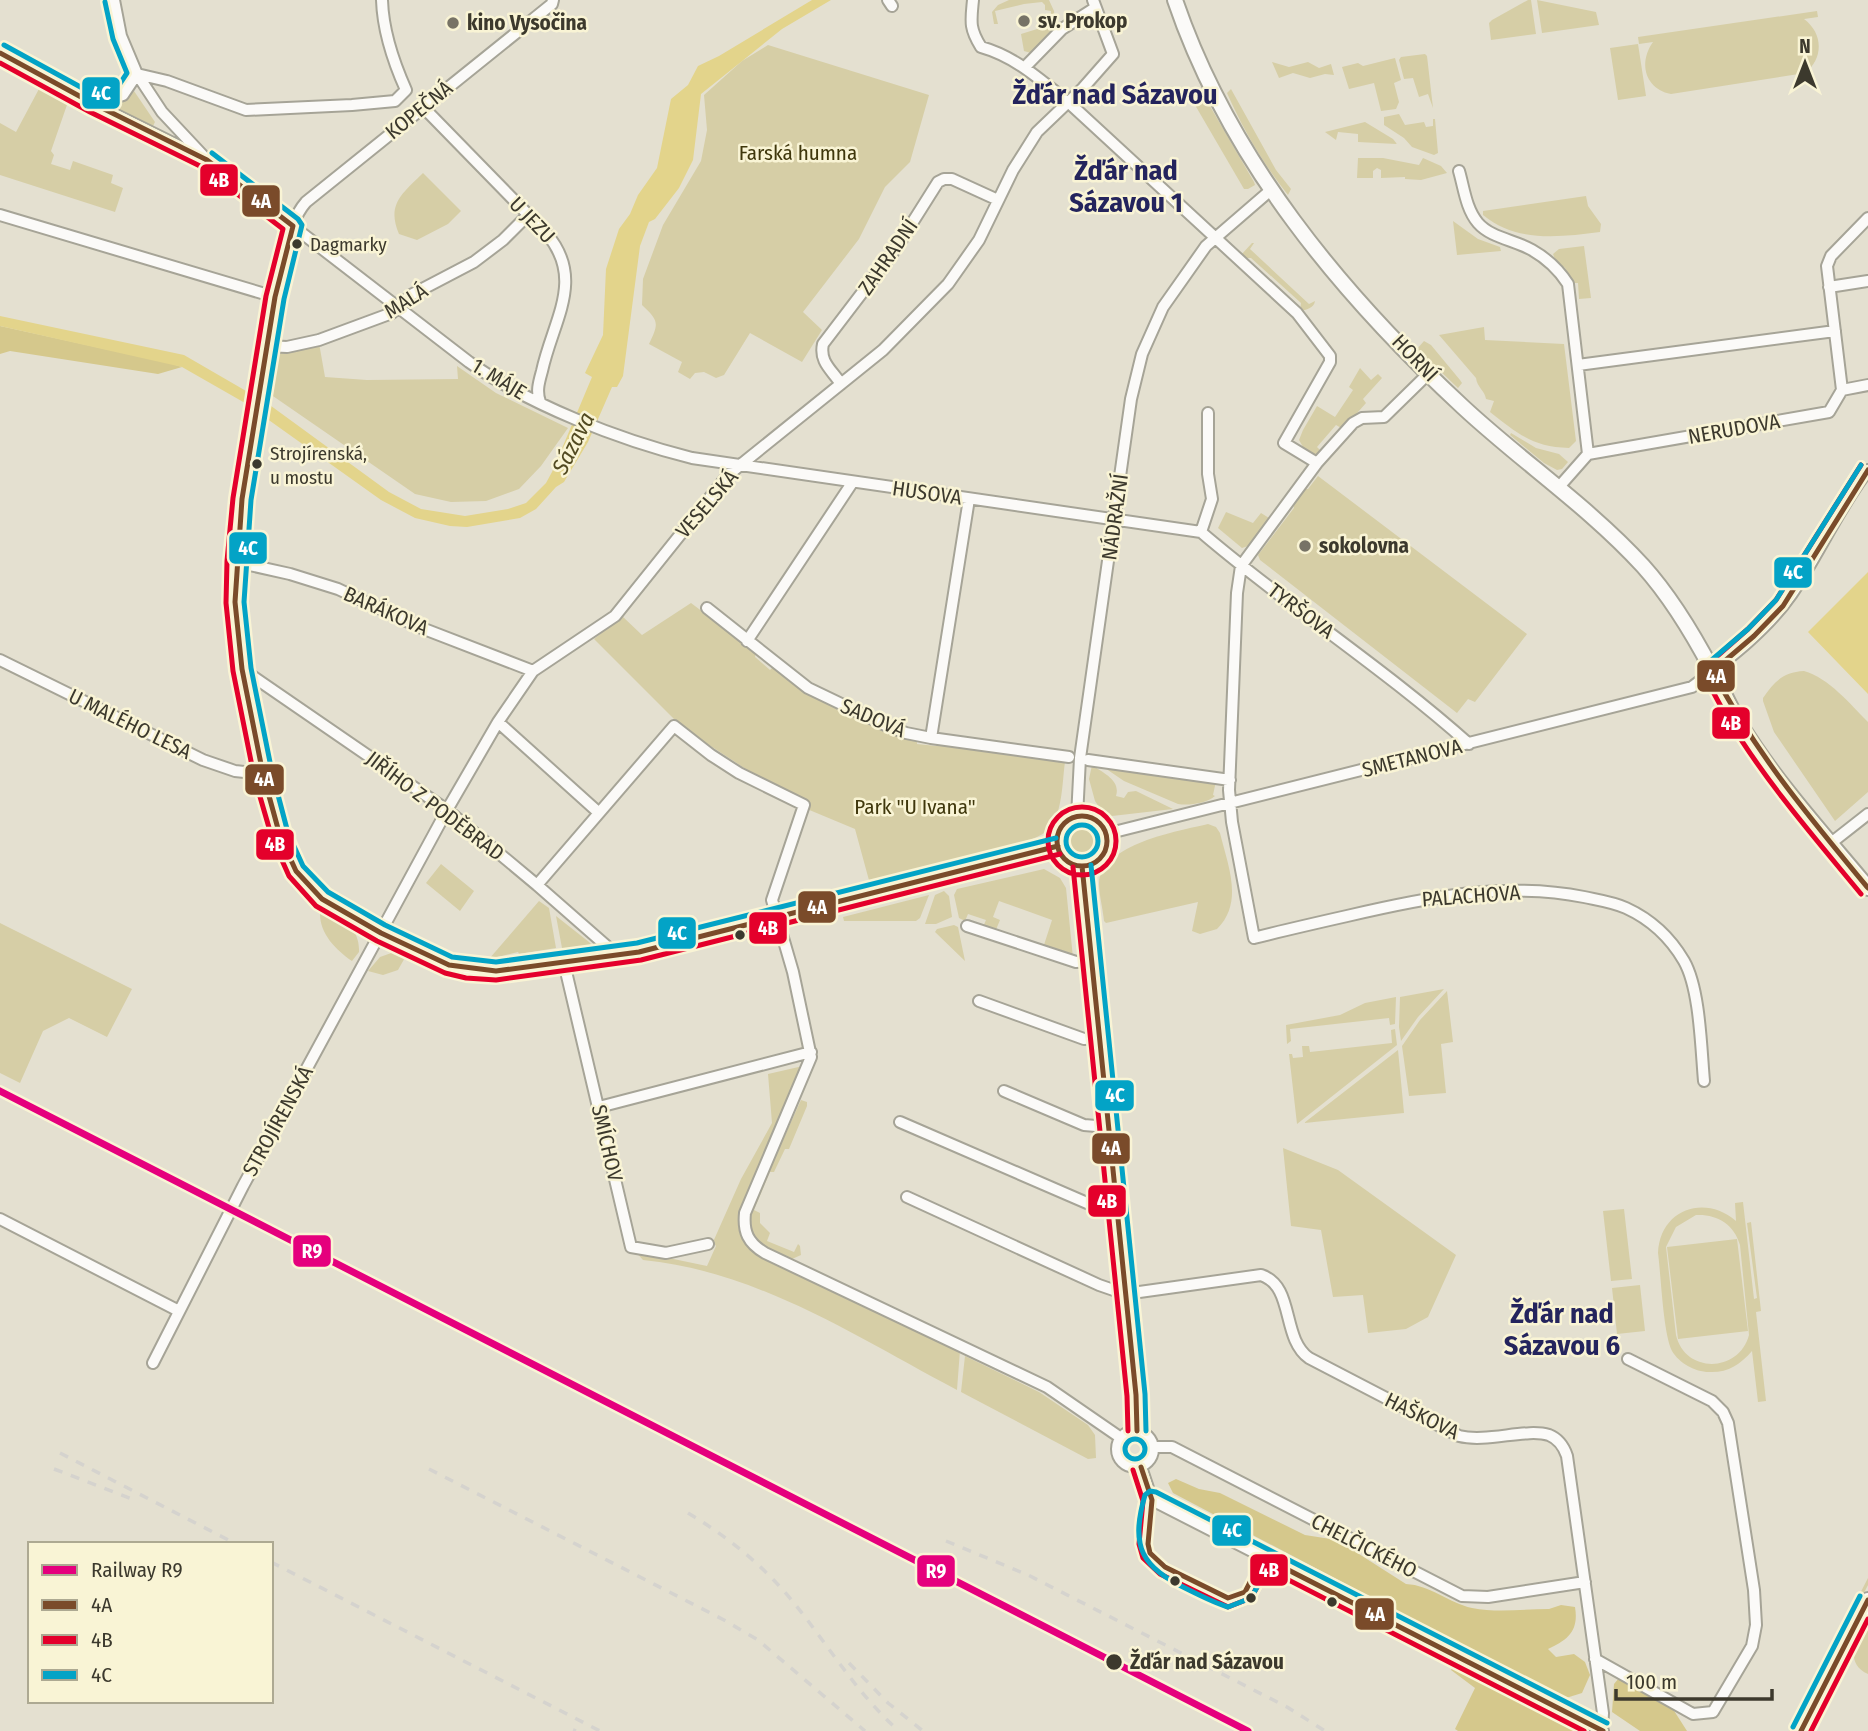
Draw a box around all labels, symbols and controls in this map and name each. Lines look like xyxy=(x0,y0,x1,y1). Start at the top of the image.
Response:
place label: sv. Prokop xyxy=(1038,8,1127,34)
place label: kino Vysočina xyxy=(467,10,587,36)
marker: sv. Prokop xyxy=(1016,13,1032,29)
marker: kino Vysočina xyxy=(445,15,461,31)
north arrow xyxy=(1770,28,1840,98)
text: N xyxy=(1799,35,1811,58)
street label: KOPEČNÁ xyxy=(380,75,458,145)
line badge: 4C xyxy=(81,76,121,110)
district label: Žďár nad Sázavou xyxy=(1012,78,1218,111)
text: 4C xyxy=(91,82,111,105)
park label: Farská humna xyxy=(739,140,857,166)
district label: Žďár nad Sázavou 1 xyxy=(1069,154,1183,219)
line badge: 4B xyxy=(199,163,239,197)
text: 4B xyxy=(209,169,230,192)
line badge: 4A xyxy=(241,184,281,218)
text: 4A xyxy=(251,190,272,213)
street label: U JEZU xyxy=(504,191,560,249)
street label: ZAHRADNÍ xyxy=(853,214,924,300)
place label: Dagmarky xyxy=(310,233,387,256)
marker: Dagmarky xyxy=(290,237,304,251)
street label: MALÁ xyxy=(379,278,433,324)
street label: HORNÍ xyxy=(1386,329,1444,387)
street label: 1. MÁJE xyxy=(467,353,531,405)
water label: Sázava xyxy=(545,407,600,480)
street label: NERUDOVA xyxy=(1686,408,1782,450)
place label: Strojírenská, u mostu xyxy=(270,442,367,489)
marker: Strojírenská, u mostu xyxy=(250,457,264,471)
street label: VESELSKÁ xyxy=(670,464,744,544)
street label: NÁDRAŽNÍ xyxy=(1096,472,1134,562)
street label: HUSOVA xyxy=(891,475,963,511)
line badge: 4C xyxy=(228,531,268,565)
place label: sokolovna xyxy=(1319,533,1409,559)
text: 4C xyxy=(238,537,258,560)
marker: sokolovna xyxy=(1297,538,1313,554)
line badge: 4C xyxy=(1773,556,1813,589)
text: 4C xyxy=(1783,561,1803,584)
street label: TYRŠOVA xyxy=(1263,578,1339,644)
street label: BARÁKOVA xyxy=(339,581,433,641)
line badge: 4A xyxy=(1696,659,1736,693)
text: 4A xyxy=(1706,665,1727,688)
street label: U MALÉHO LESA xyxy=(64,683,196,765)
street label: SADOVÁ xyxy=(837,693,909,743)
line badge: 4B xyxy=(1711,706,1751,740)
text: 4B xyxy=(1721,712,1742,735)
street label: SMETANOVA xyxy=(1359,733,1465,783)
street label: JIŘÍHO Z PODĚBRAD xyxy=(361,746,509,866)
line badge: 4A xyxy=(244,763,285,796)
text: 4A xyxy=(254,768,275,791)
park label: Park "U Ivana" xyxy=(854,794,976,820)
line badge: 4B xyxy=(255,828,295,861)
text: 4B xyxy=(265,833,286,856)
street label: PALACHOVA xyxy=(1421,880,1521,912)
line badge: 4A xyxy=(797,890,837,924)
text: 4A xyxy=(807,896,828,919)
line badge: 4B xyxy=(748,911,788,945)
line badge: 4C xyxy=(657,916,697,950)
text: 4B xyxy=(758,917,779,940)
text: 4C xyxy=(667,922,687,945)
unlabelled marker xyxy=(733,928,747,942)
street label: STROJÍRENSKÁ xyxy=(237,1061,319,1181)
line badge: 4C xyxy=(1094,1079,1135,1112)
text: 4C xyxy=(1105,1084,1125,1107)
street label: SMÍCHOV xyxy=(586,1102,628,1184)
line badge: 4A xyxy=(1091,1132,1131,1165)
text: 4A xyxy=(1101,1137,1122,1160)
line badge: 4B xyxy=(1087,1184,1127,1218)
text: 4B xyxy=(1097,1190,1118,1213)
line badge: R9 xyxy=(292,1234,332,1268)
text: R9 xyxy=(302,1240,322,1263)
district label: Žďár nad Sázavou 6 xyxy=(1504,1297,1620,1362)
street label: HAŠKOVA xyxy=(1381,1387,1463,1445)
street label: CHELČICKÉHO xyxy=(1307,1508,1421,1584)
line badge: 4C xyxy=(1211,1514,1252,1547)
text: 4C xyxy=(1222,1519,1242,1542)
legend xyxy=(28,1542,273,1703)
line badge: 4B xyxy=(1249,1553,1289,1587)
line badge: R9 xyxy=(916,1554,956,1588)
text: Railway R9 xyxy=(91,1557,183,1583)
text: 4B xyxy=(1259,1559,1280,1582)
text: R9 xyxy=(926,1560,946,1583)
unlabelled marker xyxy=(1168,1574,1182,1588)
unlabelled marker xyxy=(1244,1591,1258,1605)
text: 4A xyxy=(91,1592,112,1618)
unlabelled marker xyxy=(1325,1595,1339,1609)
line badge: 4A xyxy=(1354,1597,1395,1631)
text: 4A xyxy=(1365,1603,1386,1626)
text: 4B xyxy=(91,1627,113,1653)
place label: Žďár nad Sázavou xyxy=(1130,1648,1284,1675)
marker: Žďár nad Sázavou xyxy=(1104,1652,1124,1672)
scale bar xyxy=(1616,1658,1772,1702)
text: 4C xyxy=(91,1662,112,1688)
text: 100 m xyxy=(1626,1669,1677,1695)

